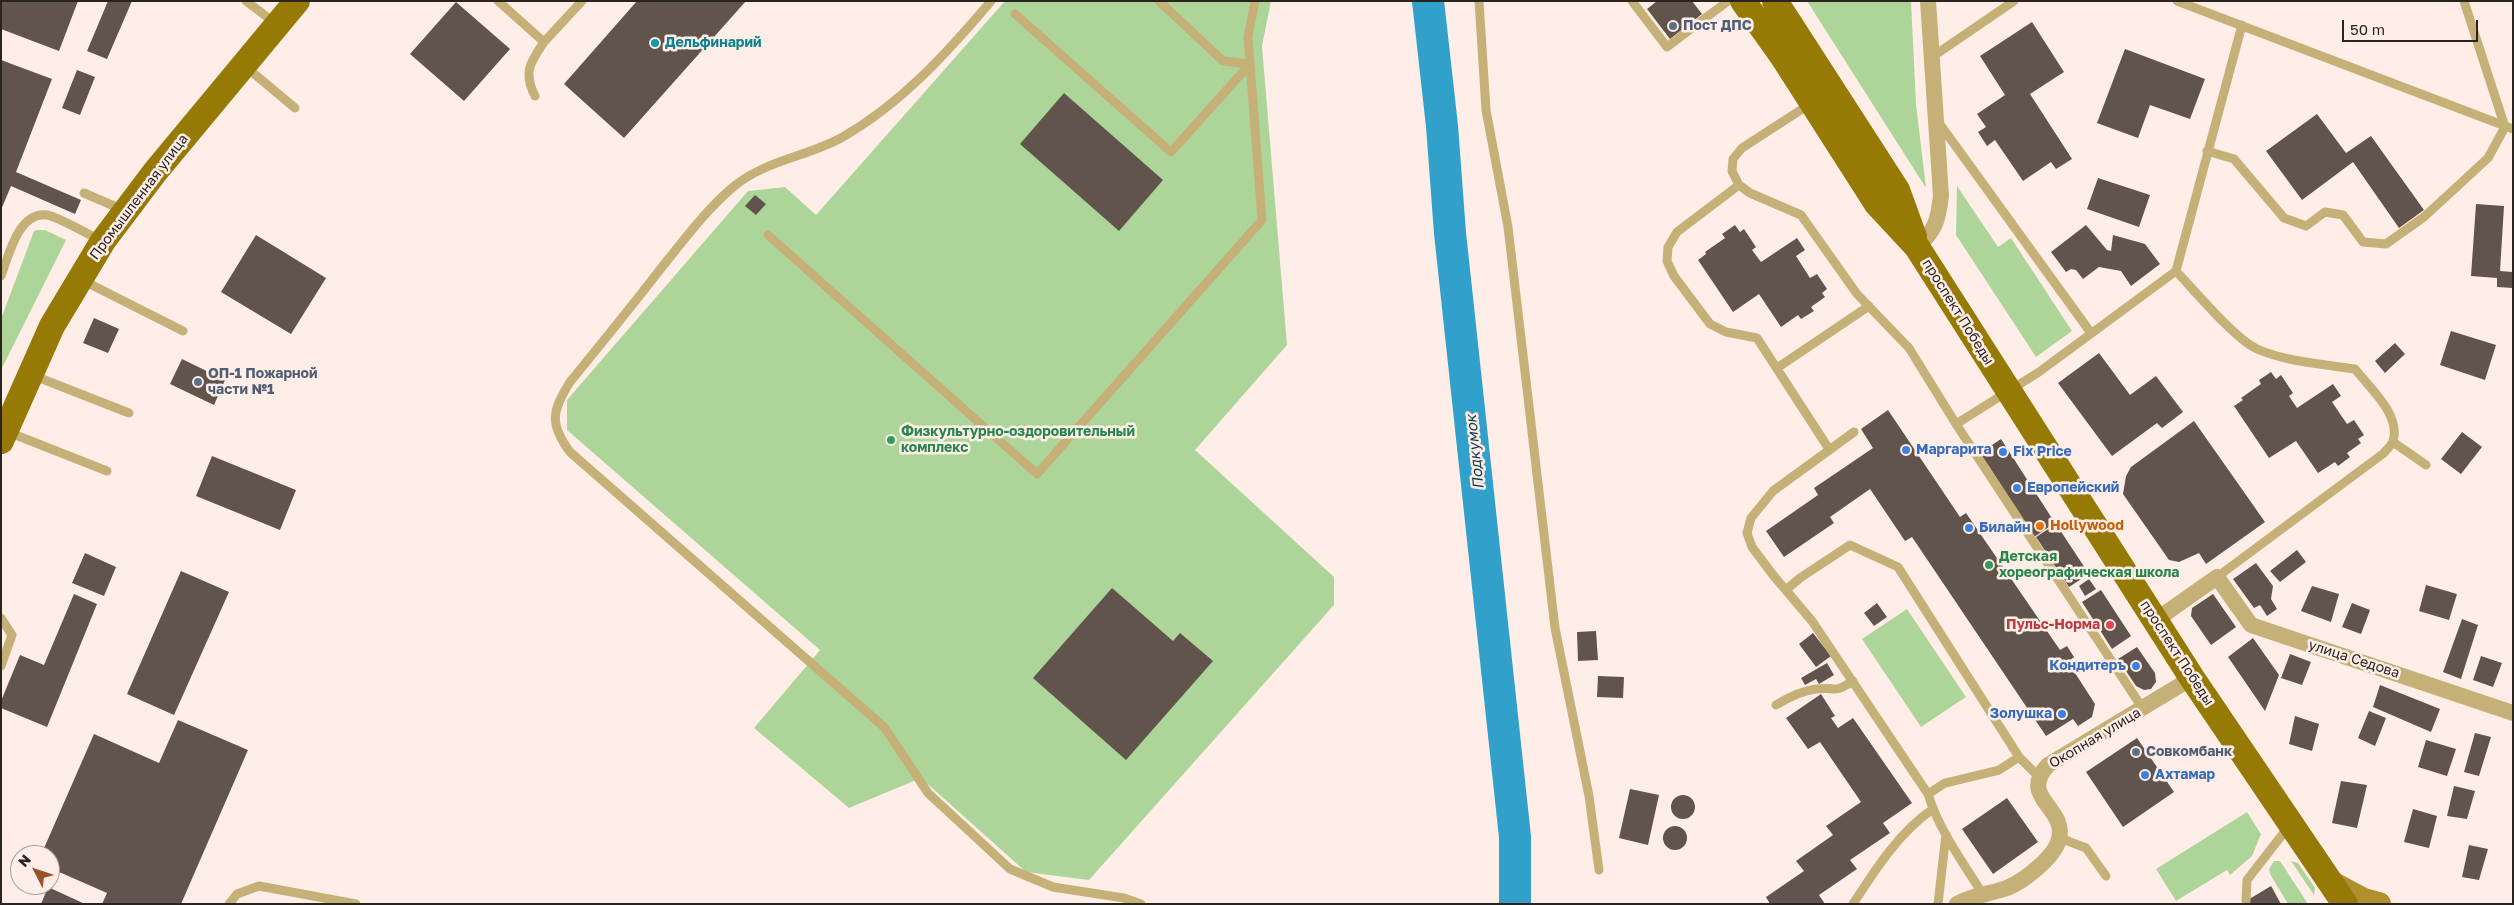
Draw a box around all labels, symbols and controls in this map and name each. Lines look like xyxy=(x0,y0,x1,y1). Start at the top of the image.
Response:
scale bar xyxy=(2344,10,2480,42)
place label: Пост ДПС xyxy=(1683,18,1752,34)
marker: Пост ДПС xyxy=(1667,20,1679,32)
text: 50 m xyxy=(2350,20,2385,38)
place label: Дельфинарий xyxy=(665,35,761,51)
marker: Дельфинарий xyxy=(649,37,661,49)
street label: Промышленная улица xyxy=(86,131,192,263)
street label: проспект Победы xyxy=(1919,256,1997,368)
place label: ОП-1 Пожарной части №1 xyxy=(208,366,317,398)
marker: ОП-1 Пожарной части №1 xyxy=(192,376,204,388)
water label: Подкумок xyxy=(1462,414,1488,490)
place label: Физкультурно-оздоровительный комплекс xyxy=(901,424,1135,457)
marker: Физкультурно-оздоровительный комплекс xyxy=(885,434,897,446)
place label: Маргарита xyxy=(1916,442,1992,458)
marker: Маргарита xyxy=(1900,444,1912,456)
place label: Fix Price xyxy=(2013,444,2072,460)
marker: Fix Price xyxy=(1997,446,2009,458)
place label: Европейский xyxy=(2027,480,2119,496)
marker: Европейский xyxy=(2011,482,2023,494)
place label: Hollywood xyxy=(2050,518,2124,534)
place label: Билайн xyxy=(1979,520,2031,536)
marker: Hollywood xyxy=(2034,520,2046,532)
marker: Билайн xyxy=(1963,522,1975,534)
place label: Детская хореографическая школа xyxy=(1999,549,2179,582)
marker: Детская хореографическая школа xyxy=(1983,559,1995,571)
street label: проспект Победы xyxy=(2137,597,2217,709)
place label: Пульс-Норма xyxy=(2006,617,2100,633)
marker: Пульс-Норма xyxy=(2104,619,2116,631)
street label: улица Седова xyxy=(2306,636,2402,682)
place label: Кондитеръ xyxy=(2049,658,2126,674)
marker: Кондитеръ xyxy=(2130,660,2142,672)
street label: Окопная улица xyxy=(2046,704,2144,772)
place label: Золушка xyxy=(1990,706,2052,722)
marker: Золушка xyxy=(2056,708,2068,720)
place label: Совкомбанк xyxy=(2146,744,2232,760)
marker: Совкомбанк xyxy=(2130,746,2142,758)
place label: Ахтамар xyxy=(2155,767,2215,783)
marker: Ахтамар xyxy=(2139,769,2151,781)
north arrow xyxy=(10,845,60,895)
text: N xyxy=(14,851,34,870)

